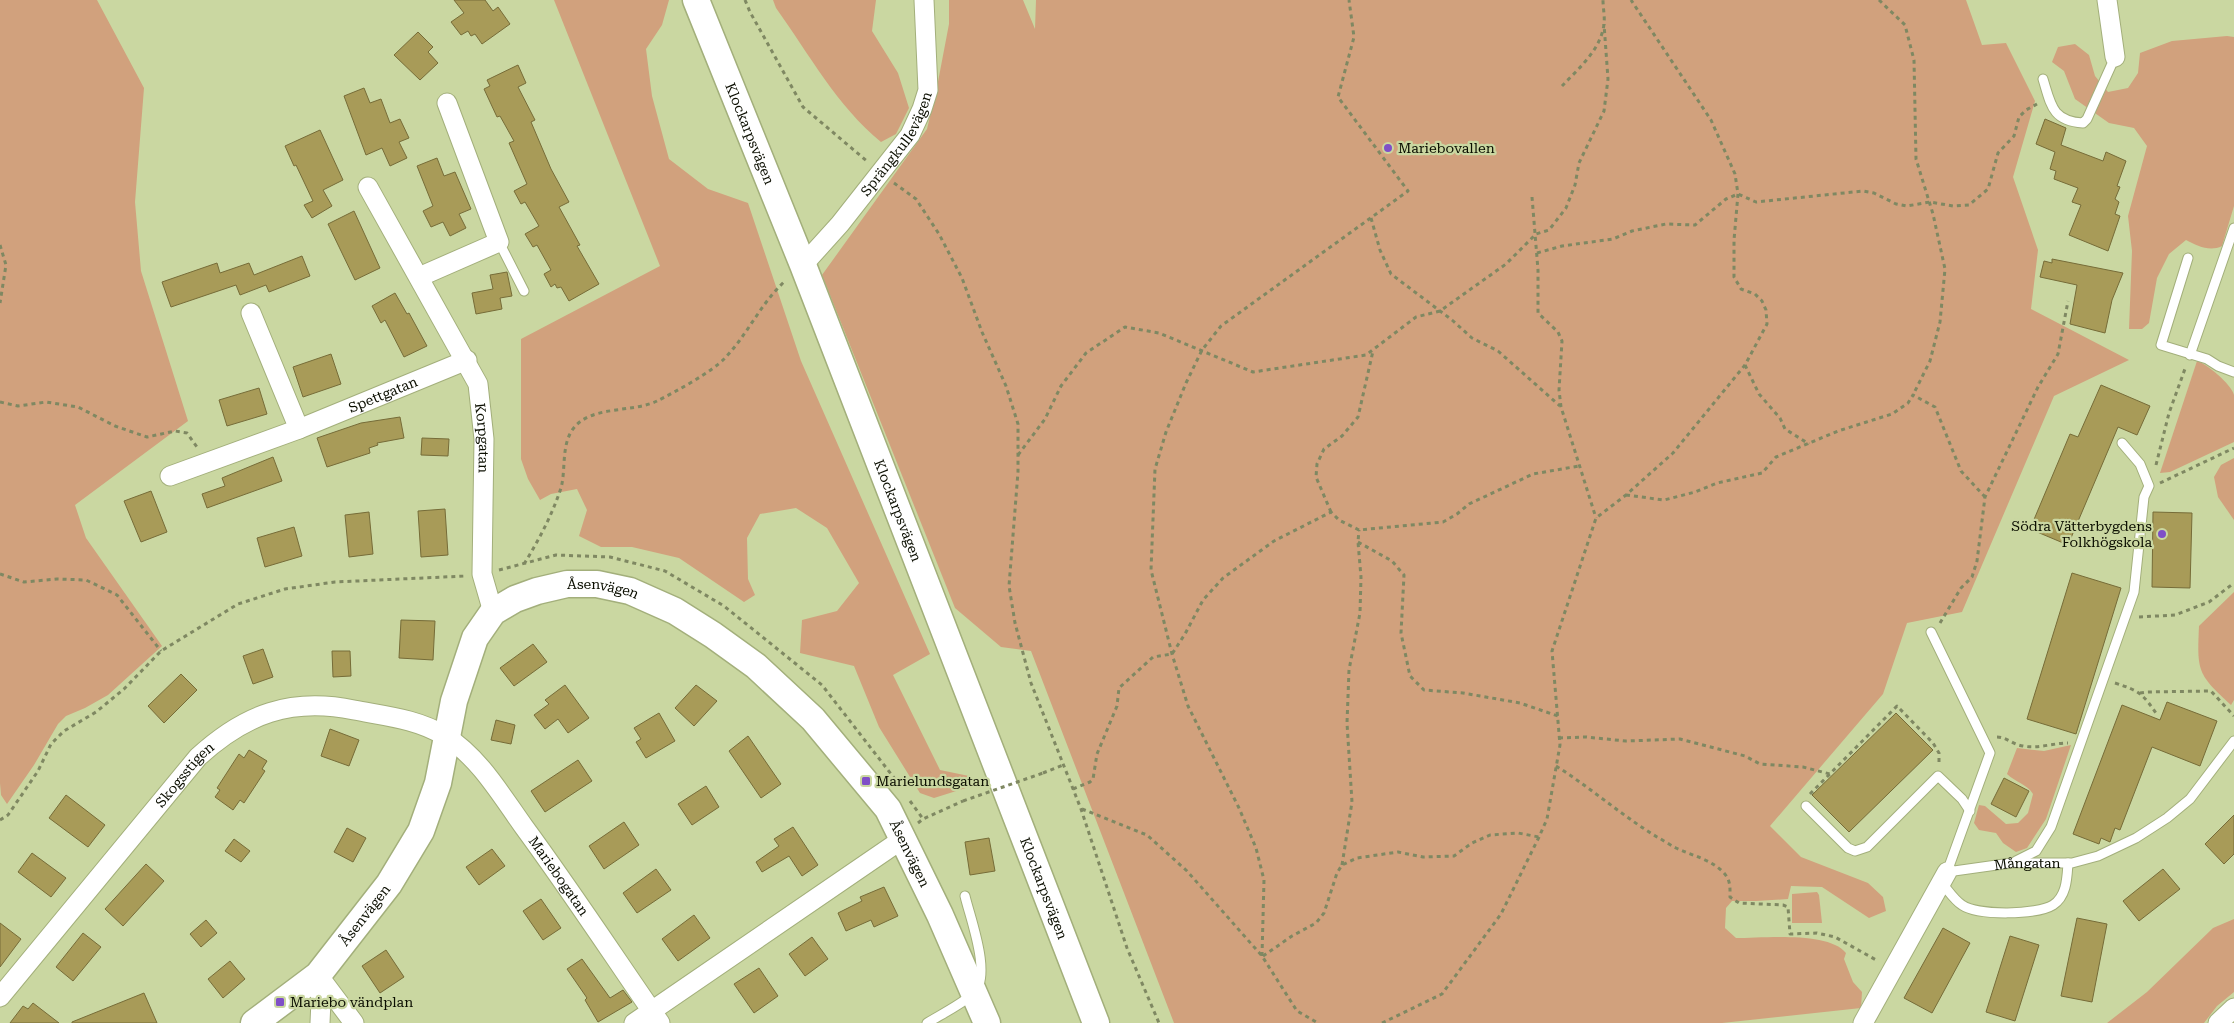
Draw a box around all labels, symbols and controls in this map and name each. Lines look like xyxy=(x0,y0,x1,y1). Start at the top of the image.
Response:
street label: Klockarpsvägen xyxy=(722,80,778,187)
street label: Sprängkullevägen xyxy=(857,90,935,199)
place label: Mariebovallen xyxy=(1398,140,1495,156)
marker: Mariebovallen xyxy=(1382,142,1394,154)
street label: Spettgatan xyxy=(346,373,420,416)
street label: Korpgatan xyxy=(472,402,492,473)
street label: Klockarpsvägen xyxy=(871,457,925,564)
place label: Södra Vätterbygdens Folkhögskola xyxy=(2011,518,2152,550)
marker: Södra Vätterbygdens Folkhögskola xyxy=(2156,528,2168,540)
street label: Åsenvägen xyxy=(567,576,642,602)
street label: Skogsstigen xyxy=(152,739,217,810)
place label: Marielundsgatan xyxy=(876,773,989,789)
marker: Marielundsgatan xyxy=(860,775,872,787)
street label: Åsenvägen xyxy=(887,817,933,890)
street label: Mariebogatan xyxy=(525,833,592,919)
street label: Klockarpsvägen xyxy=(1017,835,1071,942)
street label: Mångatan xyxy=(1993,855,2061,873)
street label: Åsenvägen xyxy=(336,881,393,949)
place label: Mariebo vändplan xyxy=(290,994,413,1010)
marker: Mariebo vändplan xyxy=(274,996,286,1008)

